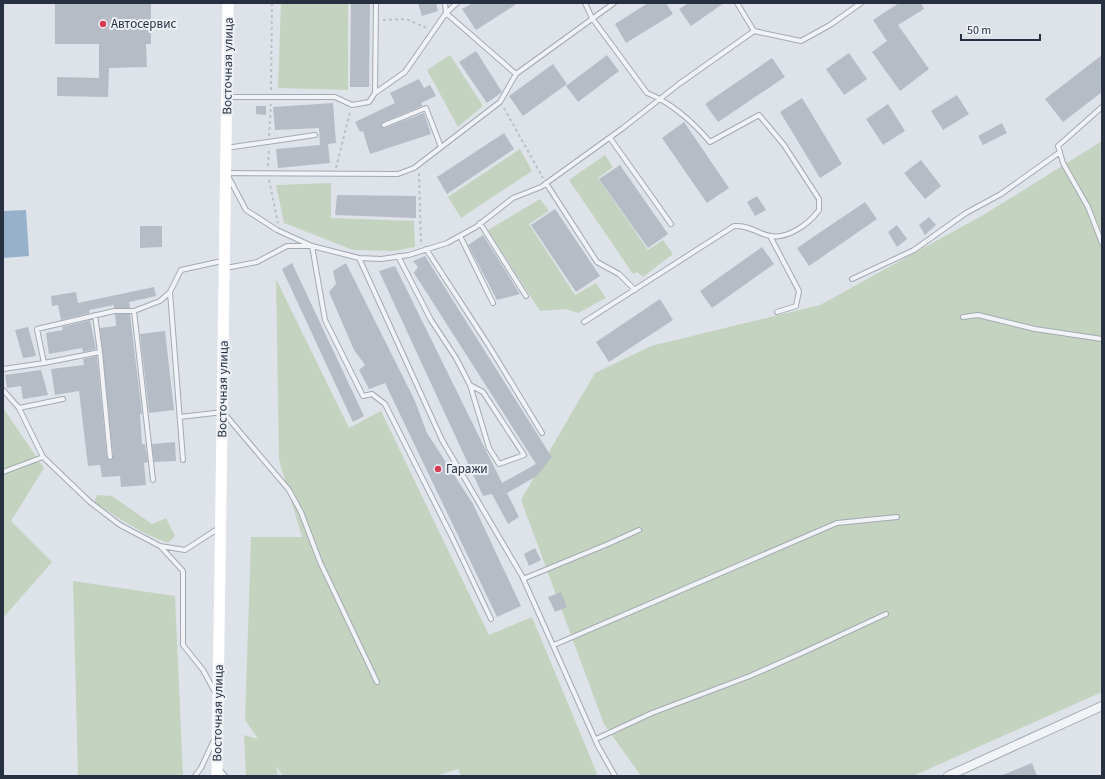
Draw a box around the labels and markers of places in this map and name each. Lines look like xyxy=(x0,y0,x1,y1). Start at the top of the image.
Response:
place label: Автосервис xyxy=(111,15,176,33)
marker: Автосервис xyxy=(98,19,108,29)
place label: Гаражи xyxy=(446,460,488,478)
marker: Гаражи xyxy=(433,464,443,474)

